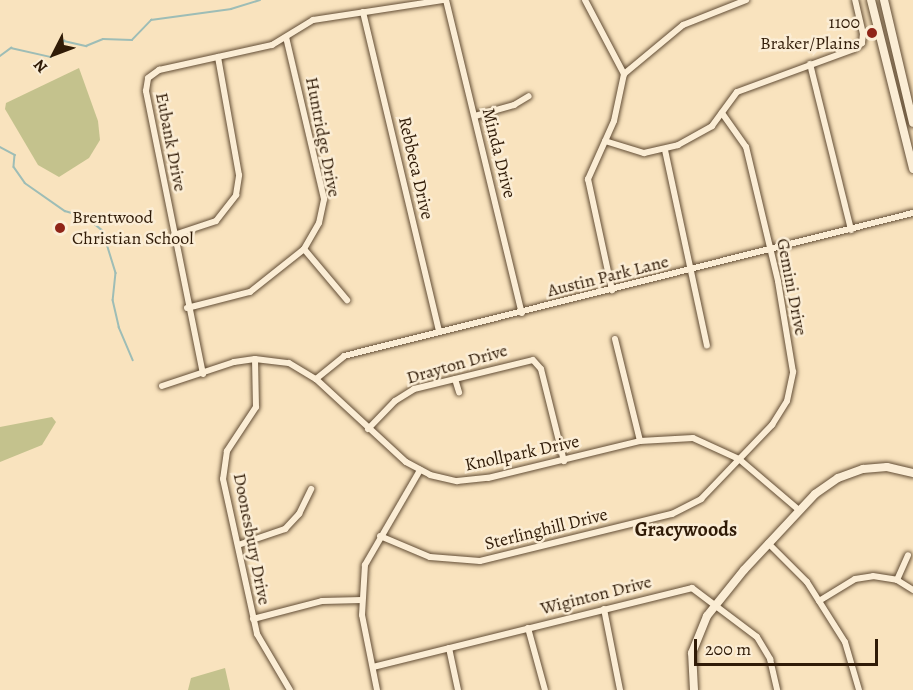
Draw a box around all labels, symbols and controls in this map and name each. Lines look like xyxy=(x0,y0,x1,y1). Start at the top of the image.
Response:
place label: 1100 Braker/Plains xyxy=(760,12,860,54)
north arrow xyxy=(24,24,84,84)
marker: 1100 Braker/Plains xyxy=(865,26,879,40)
text: N xyxy=(29,54,53,78)
street label: Huntridge Drive xyxy=(301,75,345,199)
street label: Eubank Drive xyxy=(151,91,191,193)
street label: Minda Drive xyxy=(477,106,521,200)
street label: Rebbeca Drive xyxy=(394,115,438,221)
place label: Brentwood Christian School xyxy=(72,207,194,250)
marker: Brentwood Christian School xyxy=(53,221,67,235)
street label: Gemini Drive xyxy=(772,237,812,337)
street label: Austin Park Lane xyxy=(545,250,671,302)
street label: Drayton Drive xyxy=(404,339,510,389)
street label: Knollpark Drive xyxy=(463,430,581,476)
street label: Doonesbury Drive xyxy=(229,471,275,607)
street label: Sterlinghill Drive xyxy=(482,503,610,555)
district label: Gracywoods xyxy=(635,517,737,541)
street label: Wiginton Drive xyxy=(538,571,654,619)
scale bar xyxy=(697,627,882,665)
text: 200 m xyxy=(705,637,751,661)

